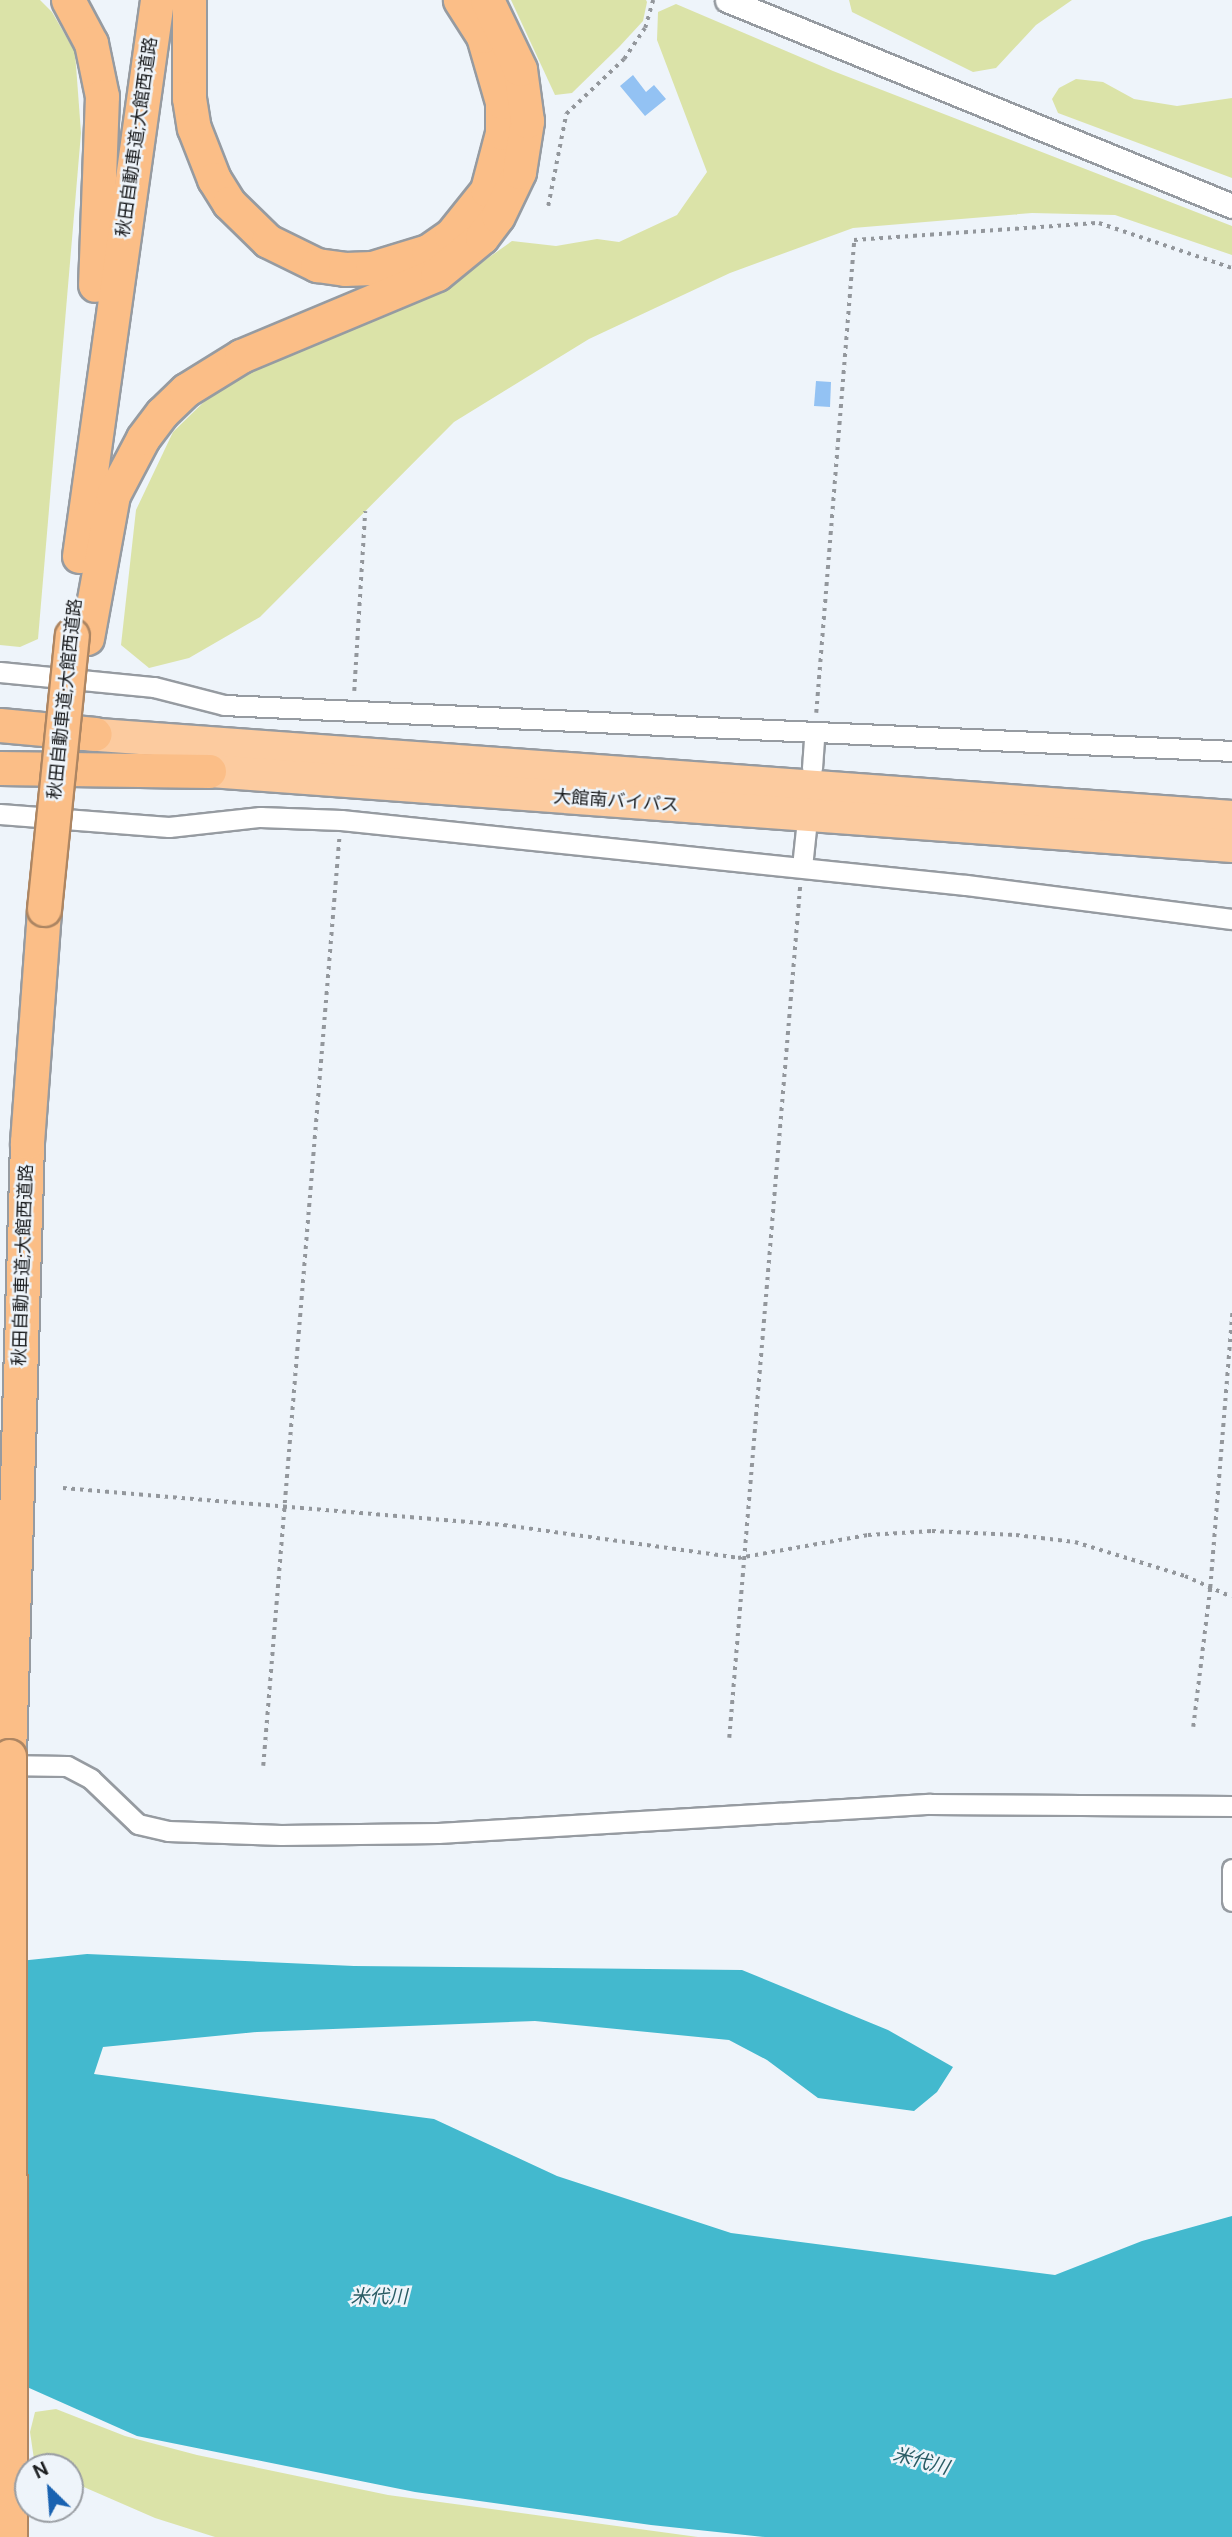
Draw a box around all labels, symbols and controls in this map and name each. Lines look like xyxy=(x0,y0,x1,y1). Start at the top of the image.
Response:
street label: 秋田自動車道;大館西道路 xyxy=(112,35,162,239)
street label: 秋田自動車道;大館西道路 xyxy=(44,597,86,801)
street label: 大館南バイパス xyxy=(552,786,680,816)
street label: 秋田自動車道;大館西道路 xyxy=(9,1164,37,1366)
water label: 米代川 xyxy=(351,2286,407,2308)
water label: 米代川 xyxy=(891,2443,951,2479)
north arrow xyxy=(14,2453,84,2523)
text: N xyxy=(29,2456,52,2485)

